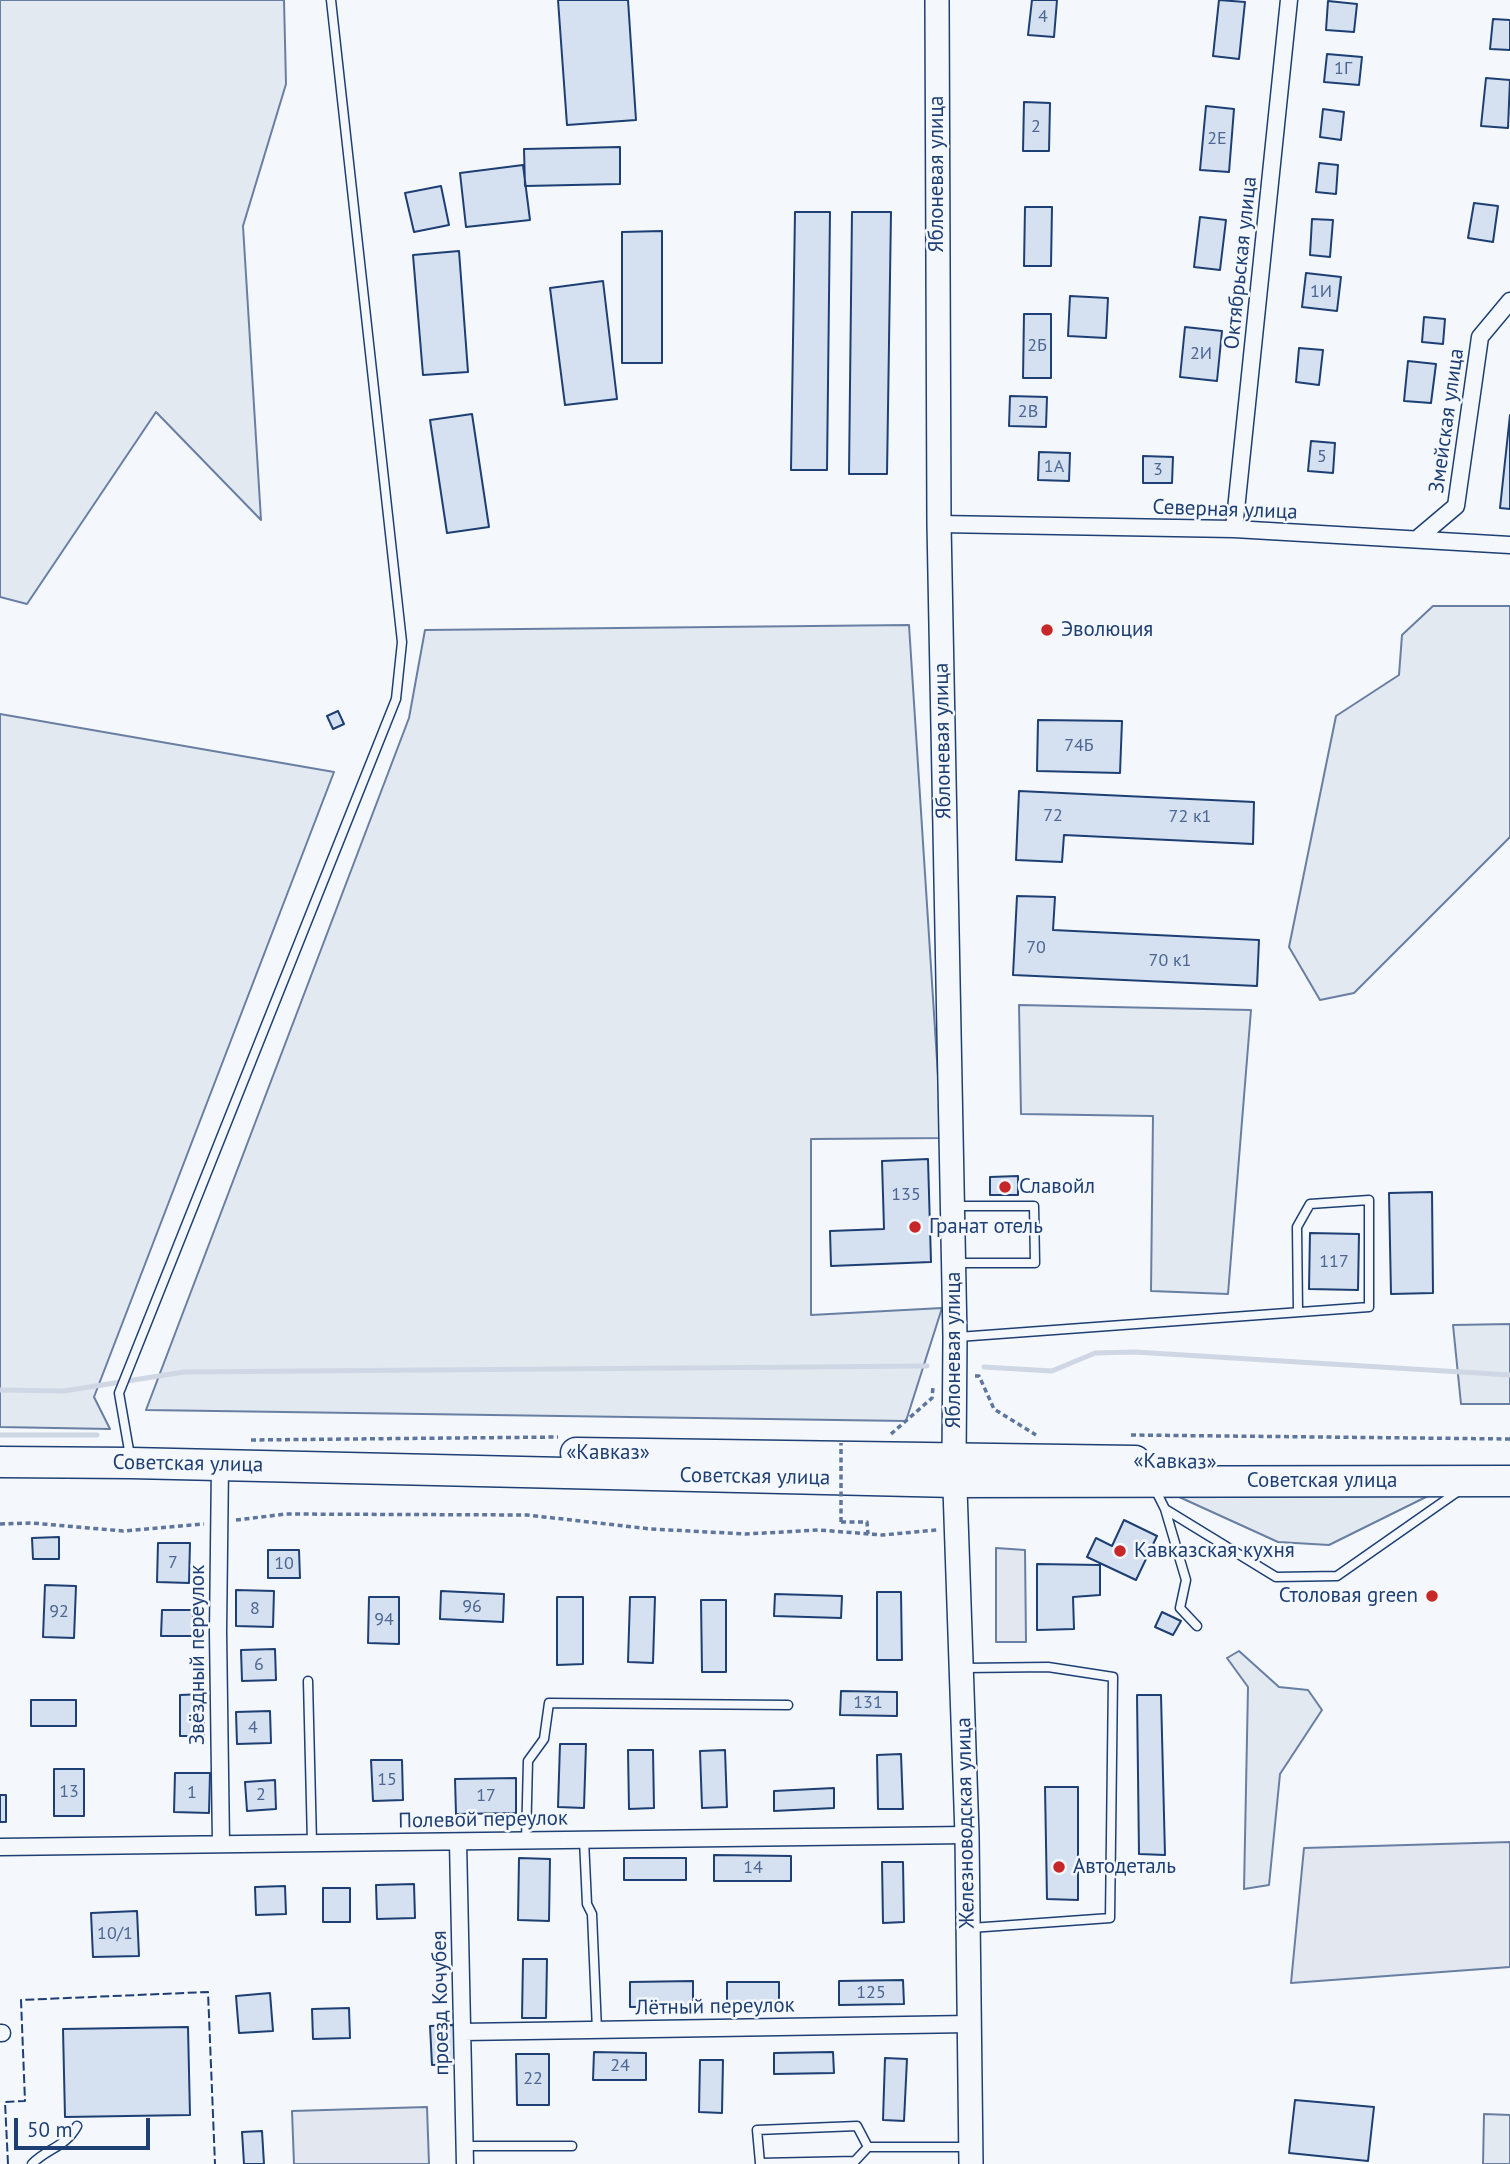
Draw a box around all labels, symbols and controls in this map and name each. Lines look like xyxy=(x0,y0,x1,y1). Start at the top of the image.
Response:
house number: 4 xyxy=(1038,6,1048,28)
house number: 1Г xyxy=(1334,58,1352,80)
street label: Яблоневая улица xyxy=(924,96,950,252)
house number: 2 xyxy=(1031,116,1041,138)
house number: 2Е xyxy=(1207,128,1227,150)
street label: Октябрьская улица xyxy=(1219,175,1263,351)
house number: 1И xyxy=(1310,281,1332,303)
house number: 2Б xyxy=(1027,335,1047,357)
house number: 2И xyxy=(1190,343,1212,365)
street label: Змейская улица xyxy=(1424,347,1470,495)
house number: 2В xyxy=(1018,401,1038,423)
house number: 5 xyxy=(1317,446,1327,468)
house number: 1А xyxy=(1044,456,1064,478)
house number: 3 xyxy=(1153,459,1163,481)
street label: Северная улица xyxy=(1152,495,1298,525)
place label: Эволюция xyxy=(1061,617,1153,643)
marker: Эволюция xyxy=(1039,622,1055,638)
street label: Яблоневая улица xyxy=(929,662,957,820)
house number: 74Б xyxy=(1064,735,1094,757)
house number: 72 xyxy=(1043,805,1063,827)
house number: 72 к1 xyxy=(1169,806,1211,828)
house number: 70 xyxy=(1026,937,1046,959)
house number: 70 к1 xyxy=(1149,950,1191,972)
place label: Славойл xyxy=(1019,1174,1095,1200)
marker: Славойл xyxy=(997,1179,1013,1195)
house number: 135 xyxy=(891,1184,921,1206)
place label: Гранат отель xyxy=(929,1214,1043,1240)
marker: Гранат отель xyxy=(907,1219,923,1235)
house number: 117 xyxy=(1319,1251,1349,1273)
street label: Яблоневая улица xyxy=(941,1272,967,1428)
street label: «Кавказ» xyxy=(566,1440,650,1466)
street label: «Кавказ» xyxy=(1133,1449,1217,1475)
street label: Советская улица xyxy=(112,1450,264,1478)
street label: Советская улица xyxy=(679,1463,831,1491)
street label: Советская улица xyxy=(1247,1468,1397,1494)
place label: Кавказская кухня xyxy=(1134,1538,1295,1564)
marker: Кавказская кухня xyxy=(1112,1543,1128,1559)
house number: 7 xyxy=(168,1552,178,1574)
house number: 10 xyxy=(274,1553,294,1575)
street label: Звёздный переулок xyxy=(185,1565,211,1745)
place label: Столовая green xyxy=(1279,1583,1418,1609)
marker: Столовая green xyxy=(1424,1588,1440,1604)
house number: 96 xyxy=(462,1596,482,1618)
house number: 8 xyxy=(250,1598,260,1620)
house number: 92 xyxy=(49,1601,69,1623)
house number: 94 xyxy=(374,1609,394,1631)
house number: 6 xyxy=(254,1654,264,1676)
house number: 131 xyxy=(853,1692,883,1714)
house number: 4 xyxy=(248,1717,258,1739)
street label: Железноводская улица xyxy=(952,1717,980,1929)
house number: 15 xyxy=(377,1769,397,1791)
house number: 13 xyxy=(59,1781,79,1803)
house number: 1 xyxy=(187,1782,197,1804)
house number: 2 xyxy=(256,1784,266,1806)
house number: 17 xyxy=(476,1785,496,1807)
street label: Полевой переулок xyxy=(398,1806,568,1834)
place label: Автодеталь xyxy=(1073,1854,1176,1880)
house number: 14 xyxy=(743,1857,763,1879)
marker: Автодеталь xyxy=(1051,1859,1067,1875)
house number: 10/1 xyxy=(97,1923,133,1945)
street label: проезд Кочубея xyxy=(427,1930,455,2076)
house number: 125 xyxy=(856,1982,886,2004)
street label: Лётный переулок xyxy=(635,1993,795,2021)
house number: 24 xyxy=(610,2055,630,2077)
house number: 22 xyxy=(523,2068,543,2090)
scale bar xyxy=(18,2104,154,2148)
text: 50 m xyxy=(27,2116,73,2143)

